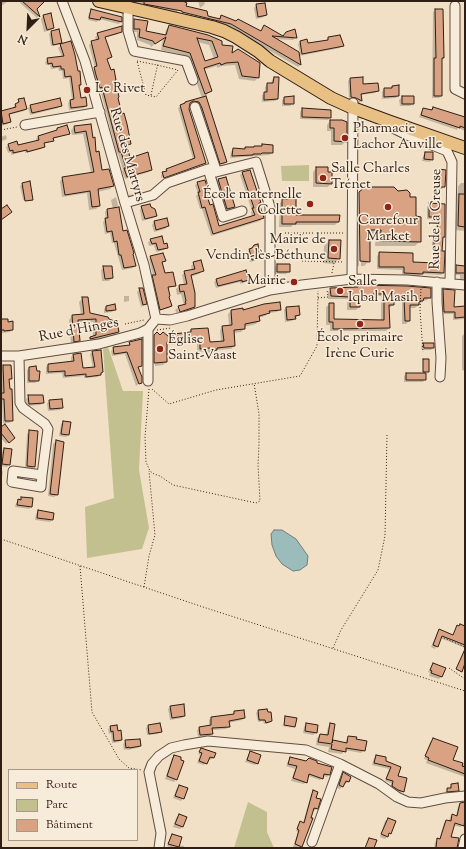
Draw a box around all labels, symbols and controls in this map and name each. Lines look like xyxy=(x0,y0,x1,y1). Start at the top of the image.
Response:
north arrow xyxy=(8,8,48,48)
text: N xyxy=(16,30,30,48)
place label: Le Rivet xyxy=(95,82,145,98)
marker: Le Rivet xyxy=(82,85,92,95)
street label: Rue des Martyrs xyxy=(105,106,147,204)
place label: Pharmacie Lachor Auville xyxy=(353,122,442,154)
marker: Pharmacie Lachor Auville xyxy=(340,133,350,143)
place label: Salle Charles Trénet xyxy=(331,162,410,194)
street label: Rue de la Creuse xyxy=(428,168,446,270)
marker: Salle Charles Trénet xyxy=(318,173,328,183)
place label: École maternelle Colette xyxy=(203,188,302,220)
marker: École maternelle Colette xyxy=(305,199,315,209)
marker: Carrefour Market xyxy=(383,202,393,212)
place label: Carrefour Market xyxy=(358,214,418,246)
place label: Mairie de Vendin-lès-Béthune xyxy=(205,233,326,266)
marker: Mairie de Vendin-lès-Béthune xyxy=(329,244,339,254)
place label: Mairie xyxy=(247,274,286,290)
place label: Salle Iqbal Masih xyxy=(348,275,418,308)
marker: Mairie xyxy=(289,277,299,287)
marker: Salle Iqbal Masih xyxy=(335,286,345,296)
street label: Rue d'Hinges xyxy=(38,315,120,347)
marker: École primaire Irène Curie xyxy=(355,319,365,329)
place label: École primaire Irène Curie xyxy=(317,331,403,364)
place label: Église Saint-Vaast xyxy=(168,333,236,366)
marker: Église Saint-Vaast xyxy=(155,344,165,354)
legend xyxy=(8,769,138,841)
text: Route xyxy=(46,776,77,794)
text: Parc xyxy=(46,796,68,814)
text: Bâtiment xyxy=(46,816,93,834)

